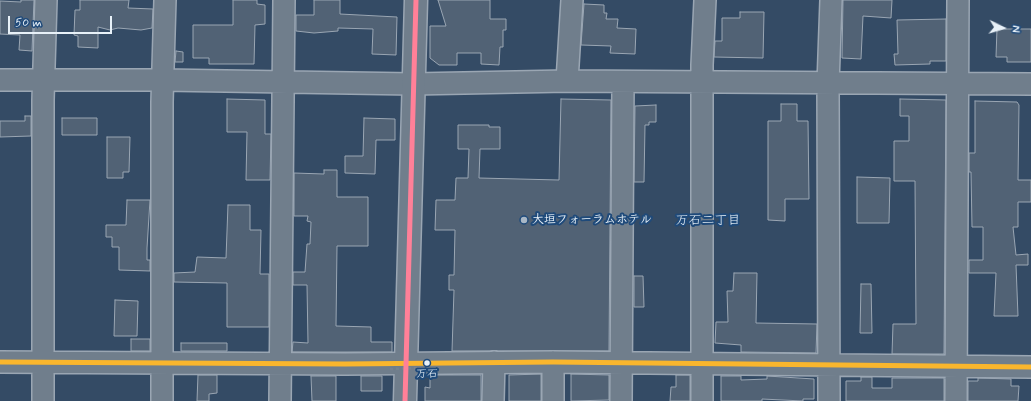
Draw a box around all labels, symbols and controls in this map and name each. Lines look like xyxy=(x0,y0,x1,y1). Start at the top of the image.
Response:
scale bar xyxy=(10,8,114,34)
north arrow xyxy=(983,8,1023,48)
text: 50 m xyxy=(15,15,42,31)
text: N xyxy=(1008,25,1022,33)
place label: 大垣フォーラムホテル xyxy=(532,213,652,227)
district label: 万石二丁目 xyxy=(676,213,740,229)
marker: 大垣フォーラムホテル xyxy=(519,215,529,225)
marker: 万石 xyxy=(422,358,432,368)
place label: 万石 xyxy=(416,368,438,382)

